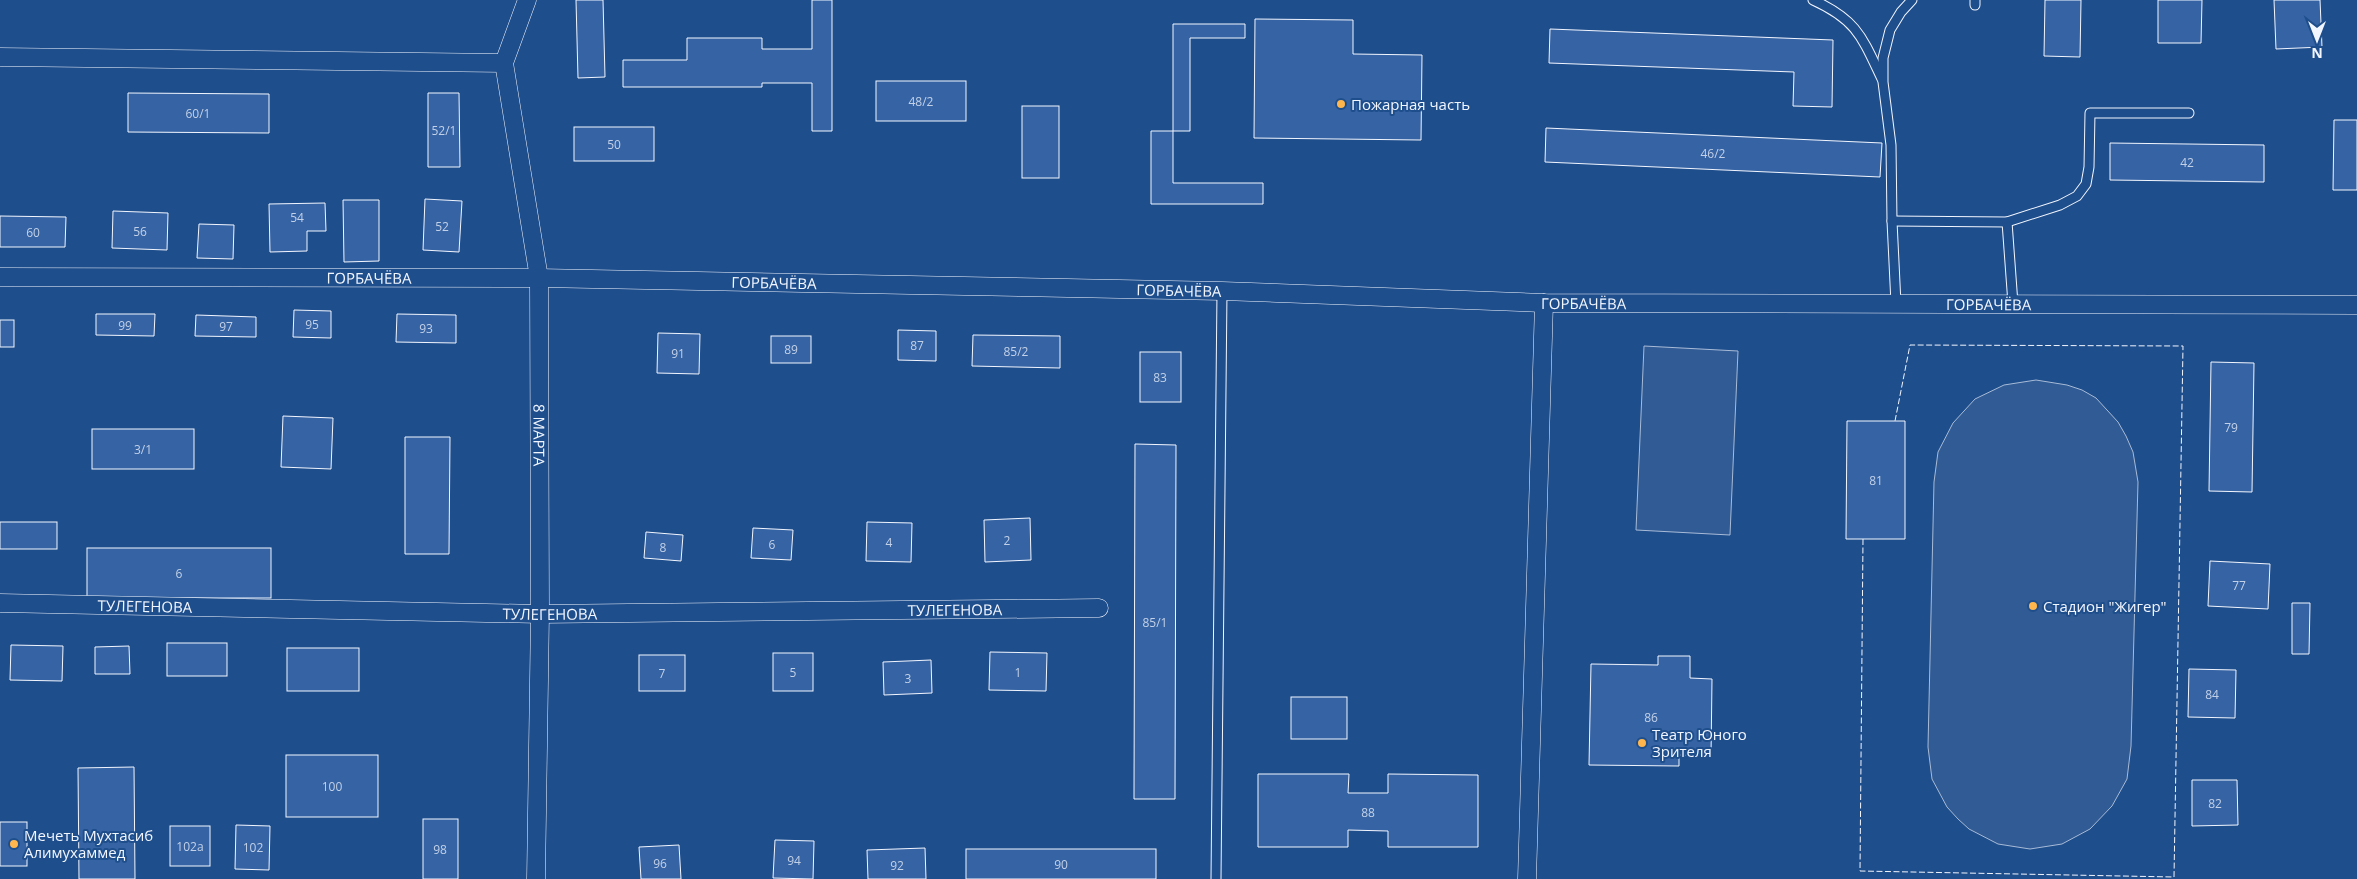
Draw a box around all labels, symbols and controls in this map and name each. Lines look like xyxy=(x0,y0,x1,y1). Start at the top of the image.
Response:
north arrow xyxy=(2292,15,2342,65)
text: N xyxy=(2311,44,2323,63)
house number: 48/2 xyxy=(909,93,934,110)
place label: Пожарная часть xyxy=(1351,94,1470,114)
marker: Пожарная часть xyxy=(1335,98,1347,110)
house number: 60/1 xyxy=(186,105,210,122)
house number: 52/1 xyxy=(432,122,456,139)
house number: 50 xyxy=(607,136,621,153)
house number: 46/2 xyxy=(1701,145,1726,162)
house number: 42 xyxy=(2180,154,2194,171)
house number: 54 xyxy=(290,209,304,226)
house number: 52 xyxy=(435,218,449,235)
house number: 56 xyxy=(133,223,147,240)
house number: 60 xyxy=(26,224,40,241)
street label: ГОРБАЧЁВА xyxy=(326,268,412,288)
street label: ГОРБАЧЁВА xyxy=(731,272,817,293)
street label: ГОРБАЧЁВА xyxy=(1136,279,1222,301)
street label: ГОРБАЧЁВА xyxy=(1541,293,1627,313)
street label: ГОРБАЧЁВА xyxy=(1946,294,2032,314)
house number: 95 xyxy=(305,316,319,333)
house number: 99 xyxy=(118,317,132,334)
house number: 97 xyxy=(219,318,233,335)
house number: 93 xyxy=(419,320,433,337)
house number: 87 xyxy=(910,337,924,354)
house number: 89 xyxy=(784,341,798,358)
house number: 85/2 xyxy=(1004,343,1029,360)
house number: 91 xyxy=(671,345,685,362)
house number: 83 xyxy=(1153,369,1167,386)
street label: 8 МАРТА xyxy=(529,404,550,467)
house number: 79 xyxy=(2224,419,2238,436)
house number: 3/1 xyxy=(134,441,152,458)
house number: 81 xyxy=(1869,472,1883,489)
house number: 2 xyxy=(1004,532,1011,549)
house number: 4 xyxy=(886,534,893,551)
house number: 6 xyxy=(769,536,776,553)
house number: 8 xyxy=(660,539,667,556)
house number: 6 xyxy=(176,565,183,582)
house number: 77 xyxy=(2232,577,2246,594)
street label: ТУЛЕГЕНОВА xyxy=(98,595,193,617)
place label: Стадион "Жигер" xyxy=(2043,596,2167,616)
street label: ТУЛЕГЕНОВА xyxy=(908,599,1003,620)
marker: Стадион "Жигер" xyxy=(2027,600,2039,612)
street label: ТУЛЕГЕНОВА xyxy=(502,603,598,624)
house number: 85/1 xyxy=(1143,614,1167,631)
house number: 5 xyxy=(790,664,797,681)
house number: 1 xyxy=(1015,664,1021,681)
house number: 7 xyxy=(659,665,666,682)
house number: 3 xyxy=(905,670,912,687)
house number: 84 xyxy=(2205,686,2219,703)
house number: 86 xyxy=(1644,709,1658,726)
place label: Театр Юного Зрителя xyxy=(1652,724,1747,761)
marker: Театр Юного Зрителя xyxy=(1636,737,1648,749)
house number: 100 xyxy=(322,778,342,795)
house number: 82 xyxy=(2208,795,2222,812)
house number: 88 xyxy=(1361,804,1375,821)
place label: Мечеть Мухтасиб Алимухаммед xyxy=(24,825,153,862)
marker: Мечеть Мухтасиб Алимухаммед xyxy=(8,838,20,850)
house number: 102а xyxy=(176,838,204,855)
house number: 102 xyxy=(243,839,263,856)
house number: 98 xyxy=(433,841,447,858)
house number: 94 xyxy=(787,852,801,869)
house number: 96 xyxy=(653,855,667,872)
house number: 90 xyxy=(1054,856,1068,873)
house number: 92 xyxy=(890,857,904,874)

